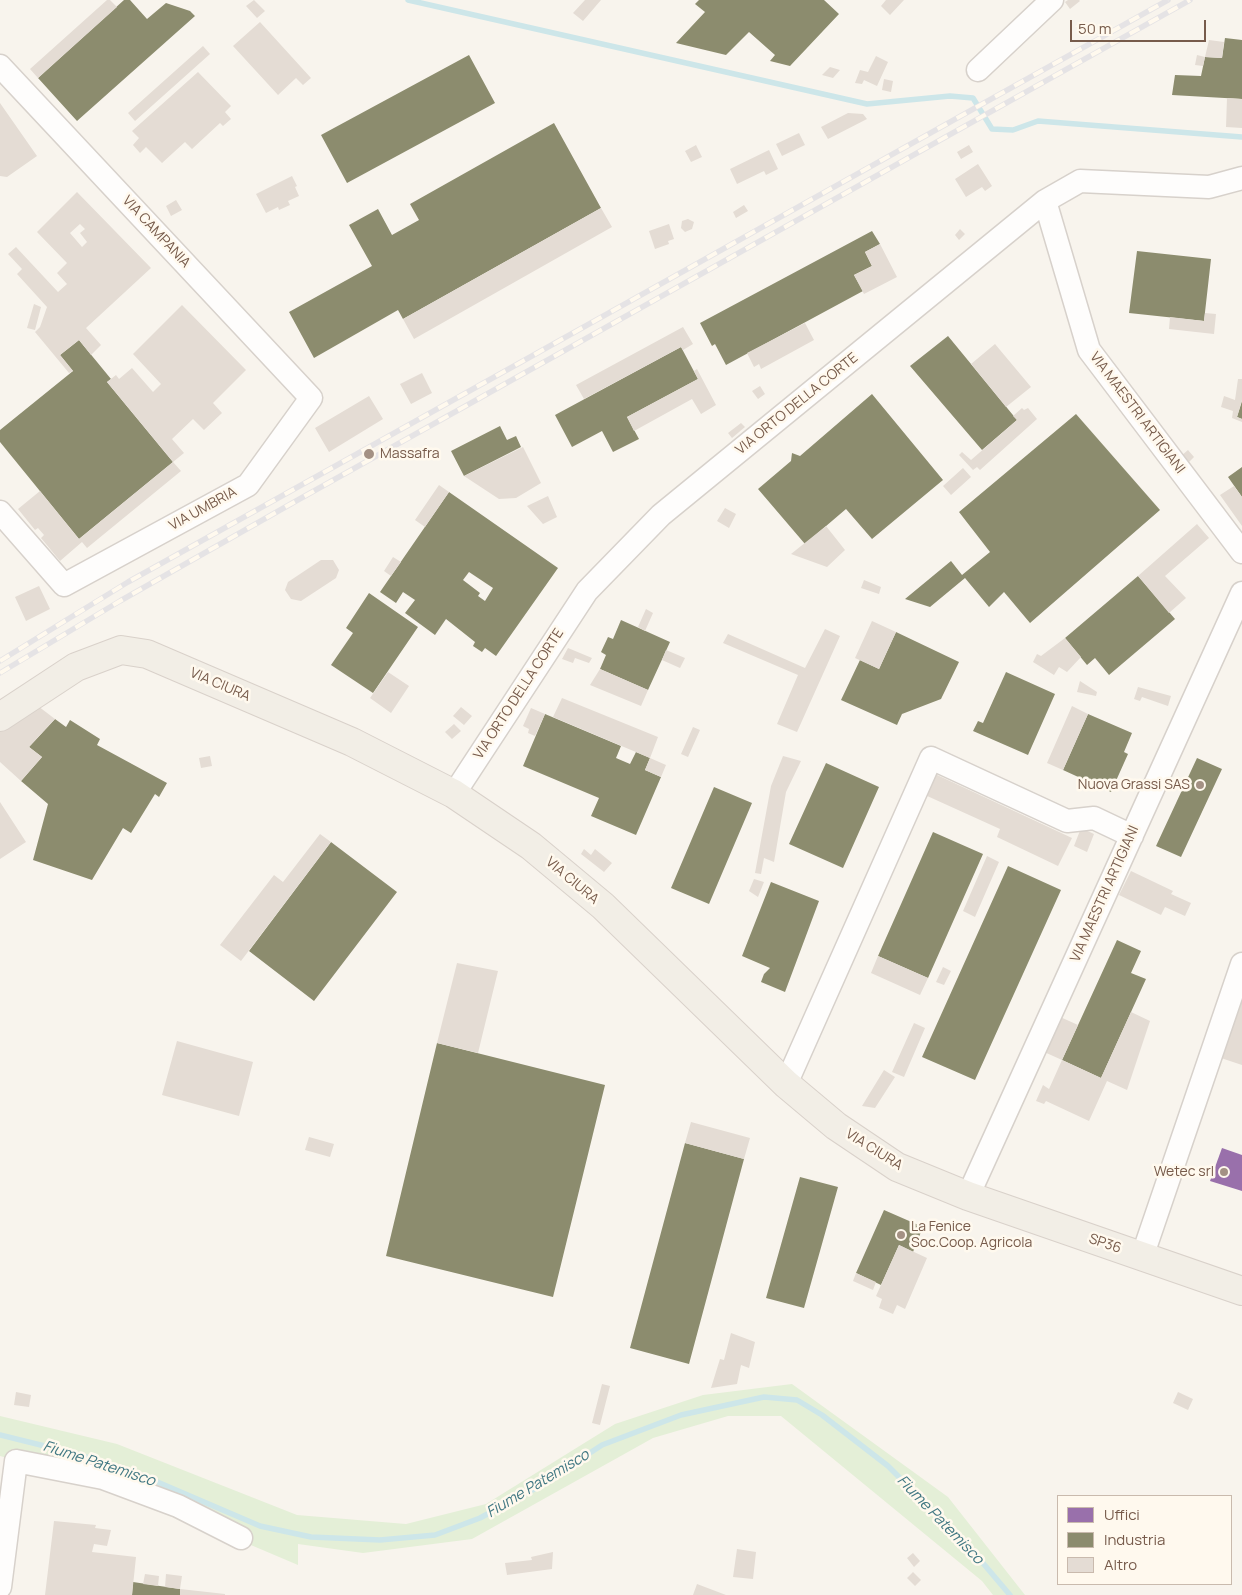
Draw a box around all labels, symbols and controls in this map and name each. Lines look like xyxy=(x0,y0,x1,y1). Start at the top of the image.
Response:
scale bar xyxy=(1072,10,1208,42)
text: 50 m xyxy=(1078,18,1112,39)
street label: VIA CAMPANIA xyxy=(118,193,194,271)
street label: VIA MAESTRI ARTIGIANI xyxy=(1086,349,1188,477)
street label: VIA ORTO DELLA CORTE xyxy=(733,350,861,458)
place label: Massafra xyxy=(380,446,440,462)
marker: Massafra xyxy=(362,447,376,461)
street label: VIA UMBRIA xyxy=(166,484,240,534)
street label: VIA ORTO DELLA CORTE xyxy=(470,626,568,762)
street label: VIA CIURA xyxy=(187,665,253,705)
place label: Nuova Grassi SAS xyxy=(1078,777,1190,793)
marker: Nuova Grassi SAS xyxy=(1194,779,1206,791)
street label: VIA MAESTRI ARTIGIANI xyxy=(1067,823,1143,965)
street label: VIA CIURA xyxy=(542,854,602,908)
street label: VIA CIURA xyxy=(842,1126,906,1174)
place label: Wetec srl xyxy=(1154,1164,1214,1180)
marker: Wetec srl xyxy=(1218,1166,1230,1178)
place label: La Fenice Soc.Coop. Agricola xyxy=(911,1219,1032,1252)
marker: La Fenice Soc.Coop. Agricola xyxy=(895,1229,907,1241)
street label: SP36 xyxy=(1086,1231,1124,1257)
water label: Fiume Patemisco xyxy=(41,1437,157,1491)
water label: Fiume Patemisco xyxy=(483,1446,593,1522)
water label: Fiume Patemisco xyxy=(893,1472,987,1568)
legend xyxy=(1057,1495,1232,1585)
text: Uffici xyxy=(1104,1504,1140,1525)
text: Industria xyxy=(1104,1529,1165,1550)
text: Altro xyxy=(1104,1554,1137,1575)

